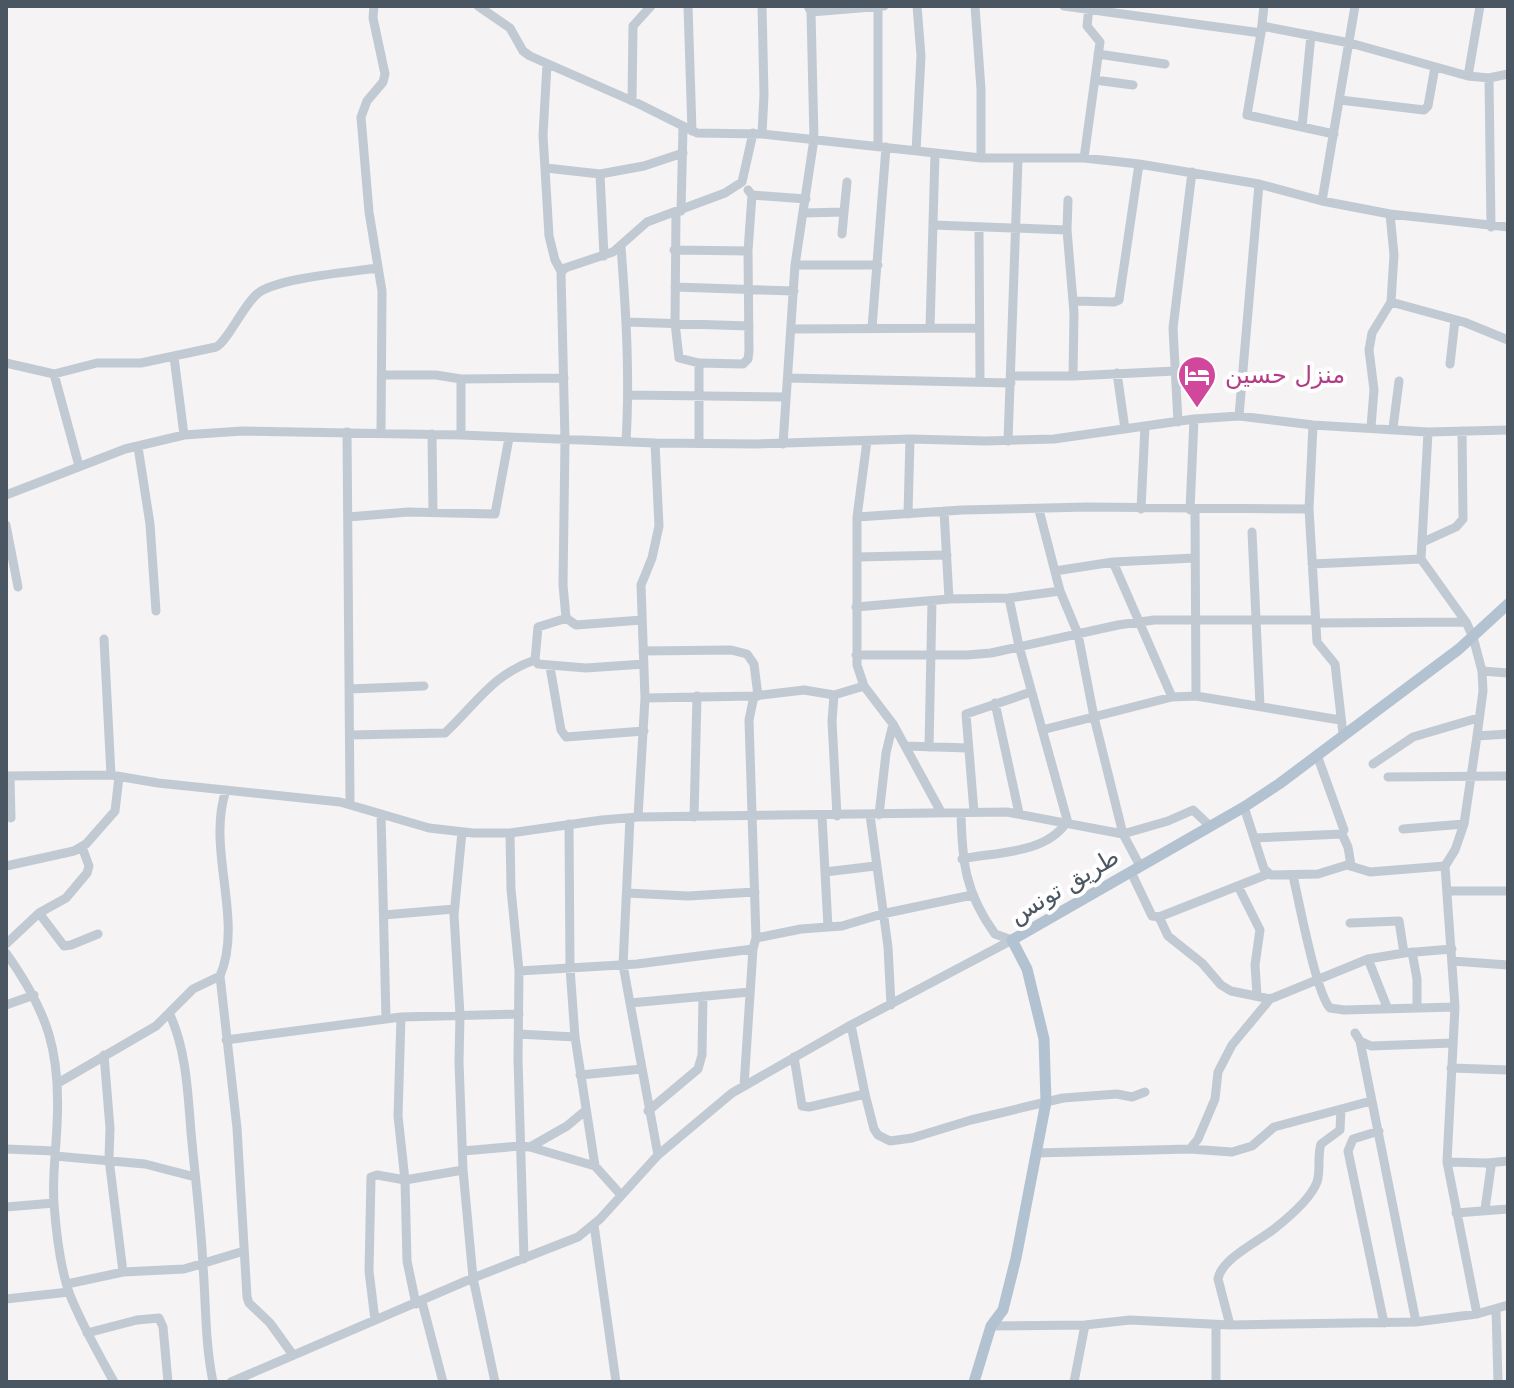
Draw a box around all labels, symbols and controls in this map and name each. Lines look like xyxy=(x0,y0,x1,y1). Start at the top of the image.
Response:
hotel icon: منزل حسين xyxy=(1176,354,1218,409)
place label: منزل حسين xyxy=(1225,361,1345,389)
street label: طريق تونس xyxy=(1004,842,1124,930)

